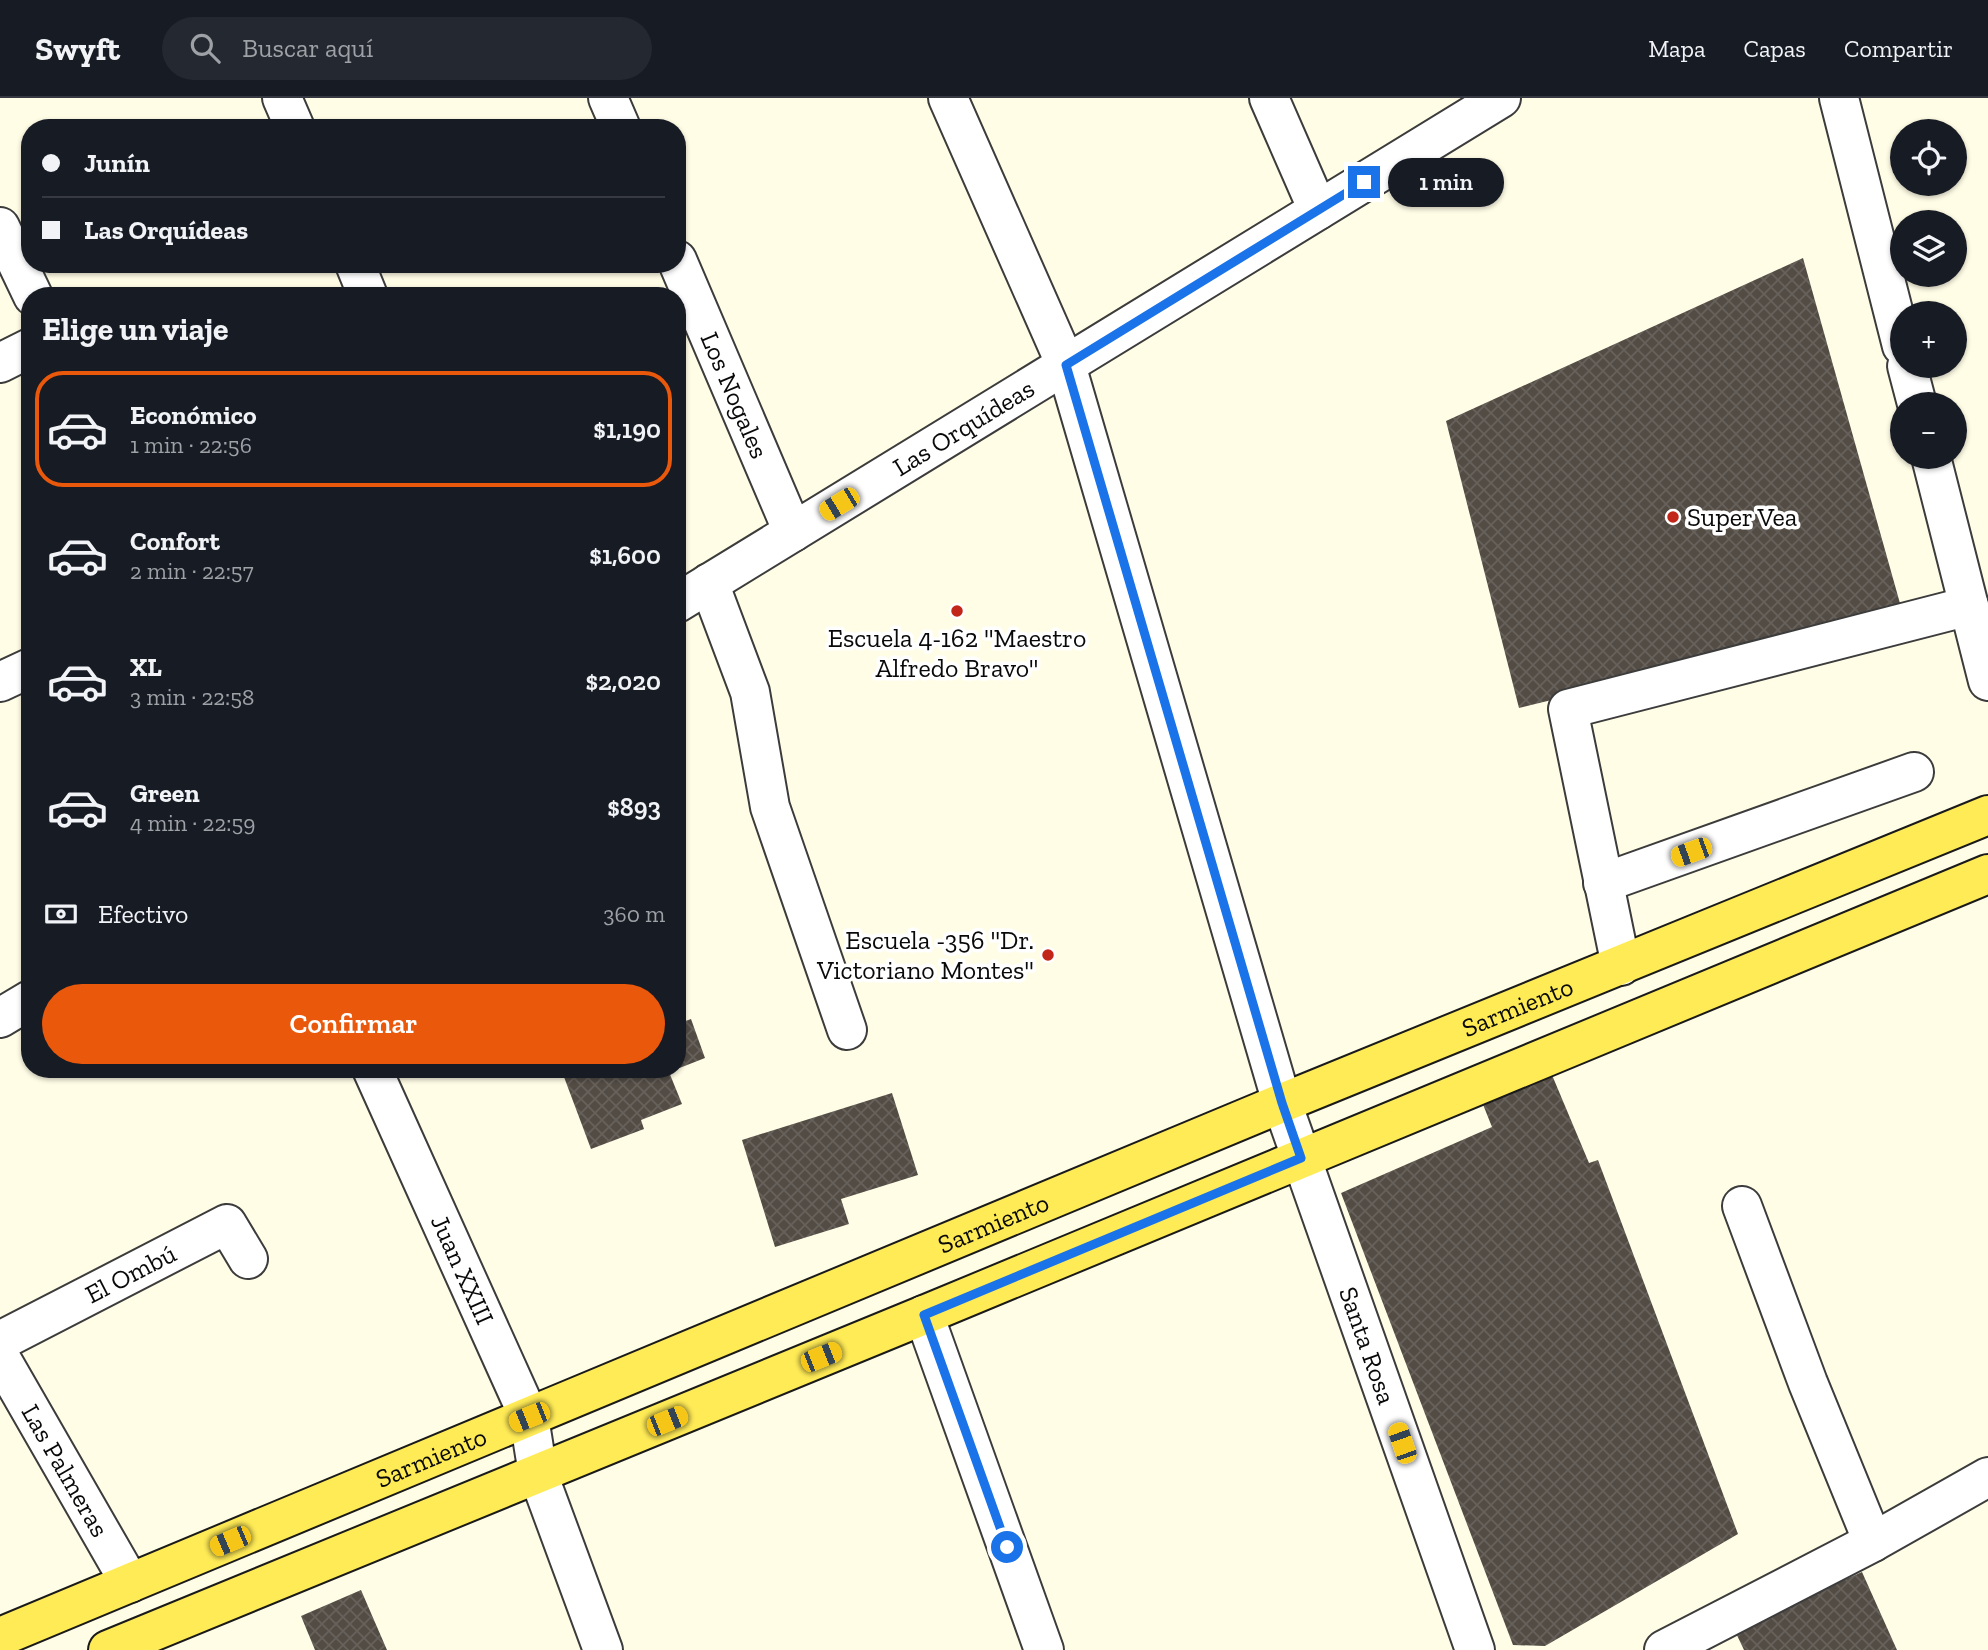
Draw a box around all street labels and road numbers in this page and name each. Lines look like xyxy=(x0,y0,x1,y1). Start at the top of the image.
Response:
street label: Los Nogales xyxy=(694,327,776,463)
street label: Las Orquídeas xyxy=(887,372,1040,483)
street label: Sarmiento xyxy=(1457,970,1578,1044)
street label: Sarmiento xyxy=(933,1186,1054,1261)
street label: Juan XXIII xyxy=(424,1210,501,1329)
street label: El Ombú xyxy=(80,1237,182,1310)
street label: Santa Rosa xyxy=(1332,1282,1403,1409)
street label: Las Palmeras xyxy=(15,1398,116,1543)
street label: Sarmiento xyxy=(371,1420,491,1495)

